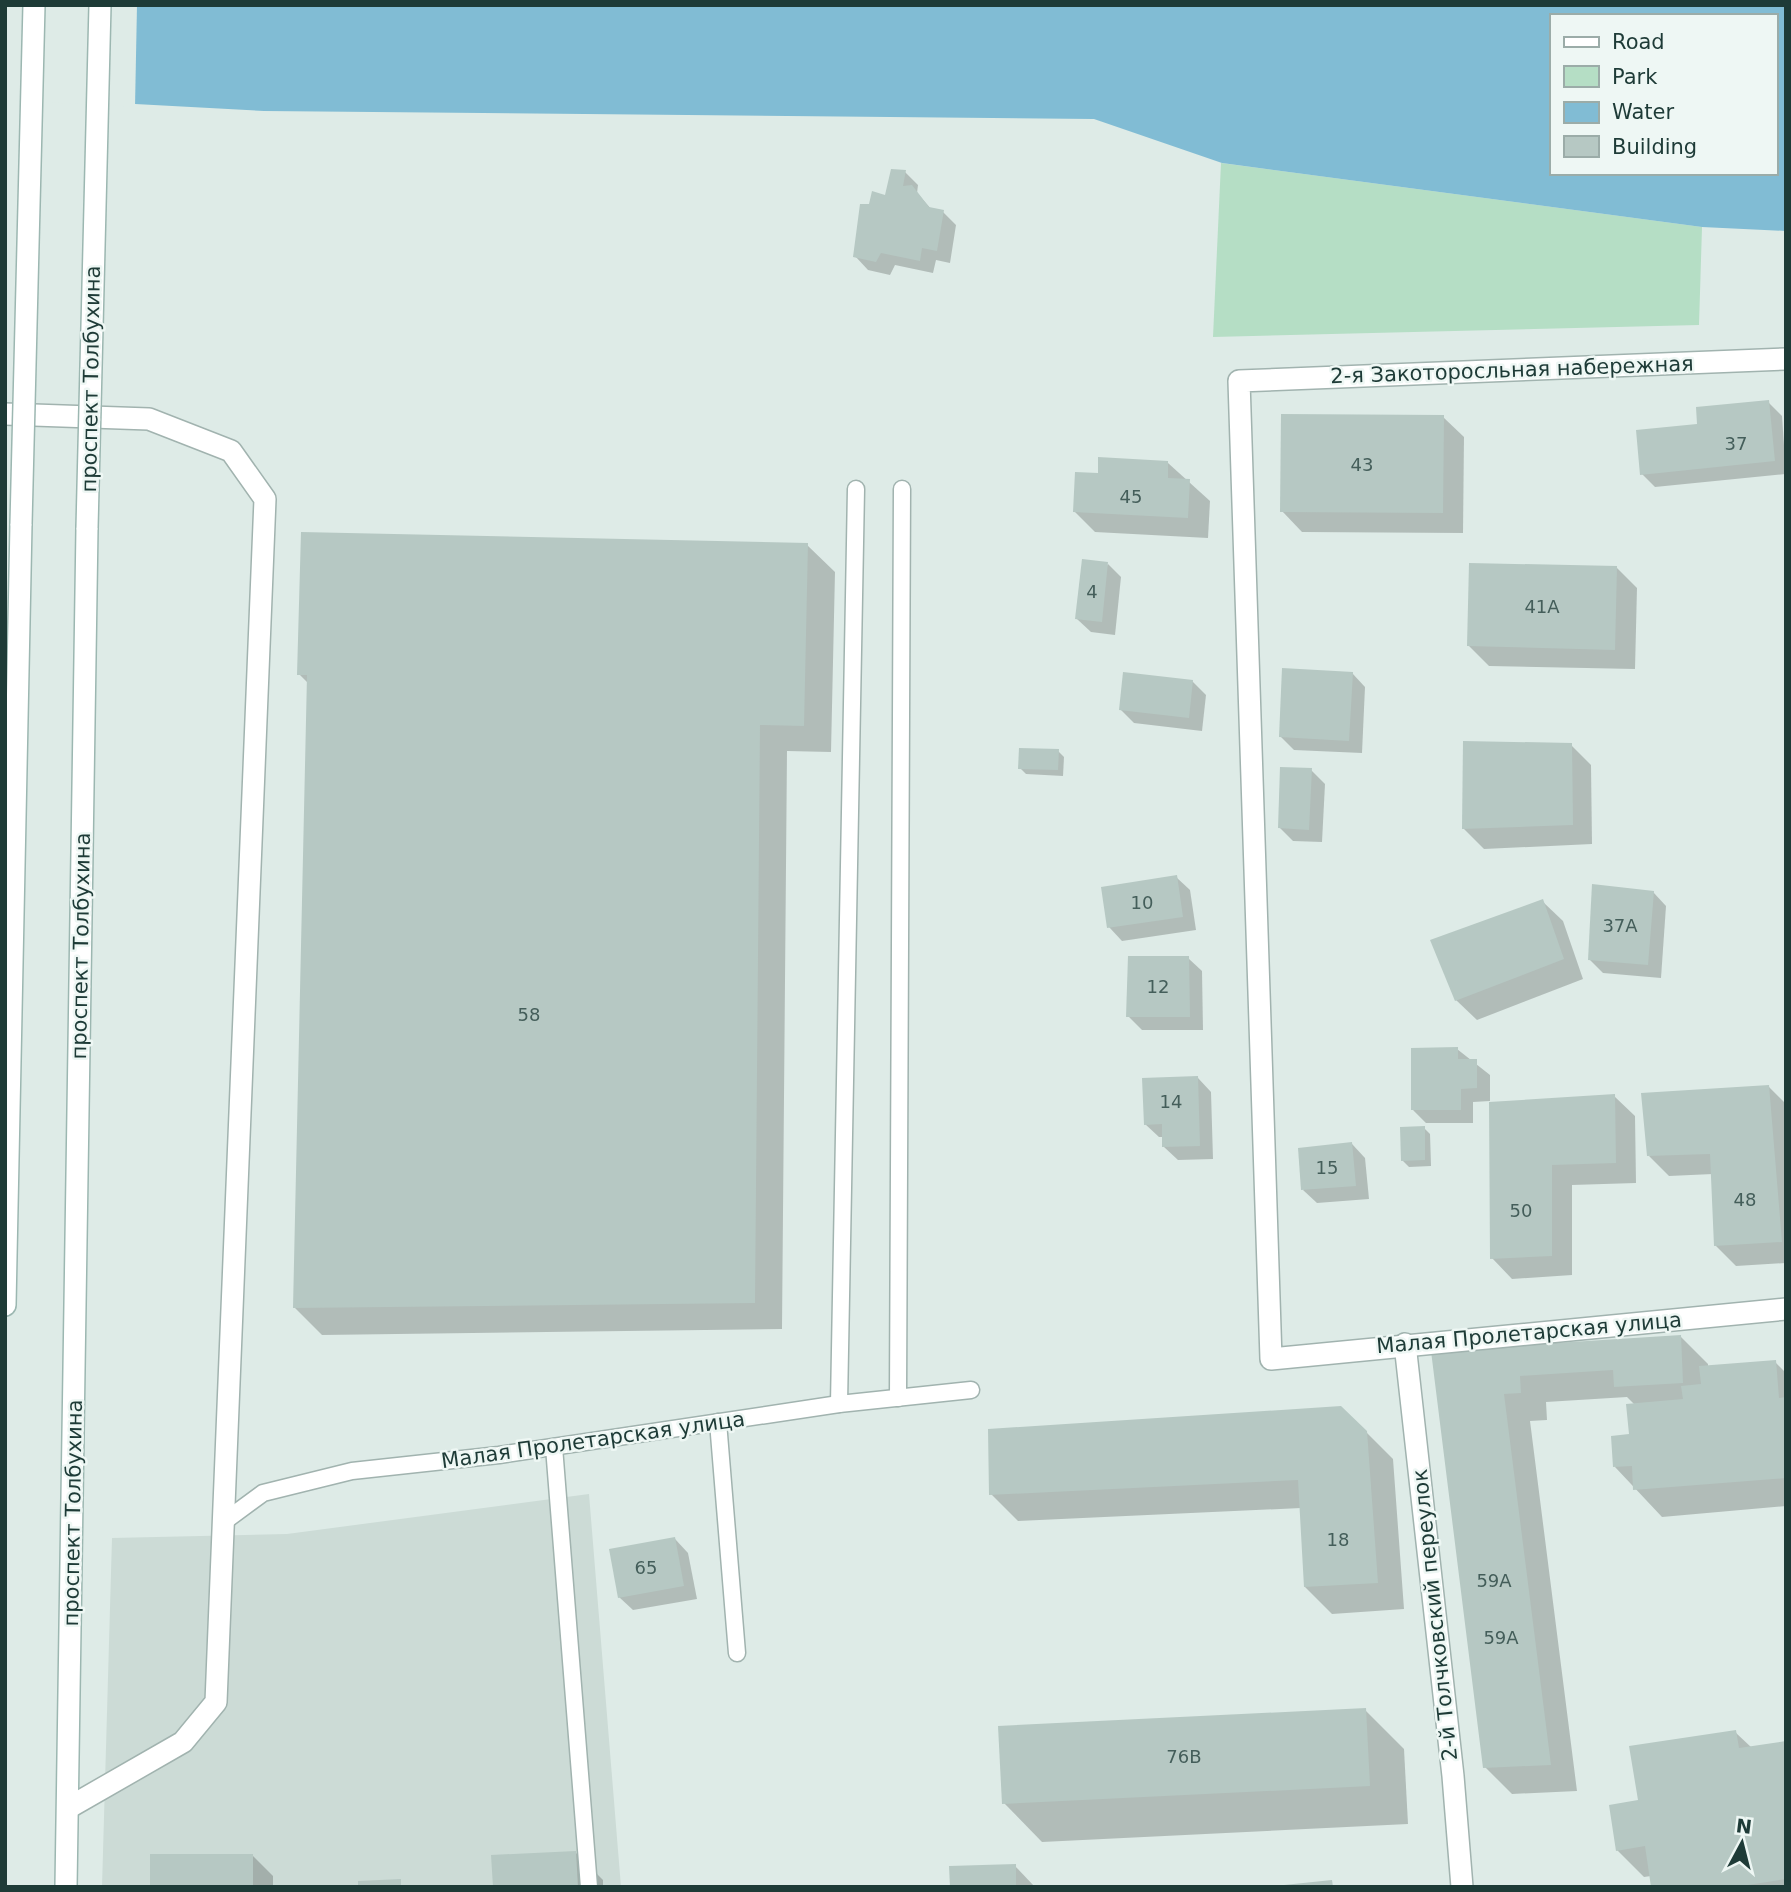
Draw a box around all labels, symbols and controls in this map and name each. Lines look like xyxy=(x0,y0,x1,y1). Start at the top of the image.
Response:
legend xyxy=(1550,14,1777,175)
text: Road xyxy=(1612,30,1665,54)
text: Park xyxy=(1612,65,1658,89)
text: Water xyxy=(1612,100,1674,124)
text: Building xyxy=(1612,135,1697,159)
street label: проспект Толбухина xyxy=(77,265,105,493)
street label: 2-я Закоторосльная набережная xyxy=(1330,352,1694,388)
house number: 37 xyxy=(1725,433,1747,454)
house number: 43 xyxy=(1351,454,1373,475)
house number: 45 xyxy=(1120,486,1142,507)
house number: 4 xyxy=(1086,581,1098,602)
house number: 41А xyxy=(1524,596,1560,617)
street label: проспект Толбухина xyxy=(67,832,95,1060)
house number: 10 xyxy=(1131,892,1153,913)
house number: 37А xyxy=(1602,915,1638,936)
house number: 12 xyxy=(1147,976,1169,997)
house number: 58 xyxy=(518,1004,540,1025)
house number: 14 xyxy=(1160,1091,1182,1112)
house number: 15 xyxy=(1316,1157,1338,1178)
house number: 48 xyxy=(1734,1189,1756,1210)
house number: 50 xyxy=(1510,1200,1532,1221)
street label: Малая Пролетарская улица xyxy=(1375,1308,1683,1358)
street label: проспект Толбухина xyxy=(59,1399,87,1627)
street label: Малая Пролетарская улица xyxy=(440,1407,746,1473)
street label: 2-й Толчковский переулок xyxy=(1408,1468,1462,1762)
house number: 18 xyxy=(1327,1529,1349,1550)
house number: 65 xyxy=(635,1557,657,1578)
house number: 59А xyxy=(1476,1570,1512,1591)
house number: 59А xyxy=(1483,1627,1519,1648)
house number: 76В xyxy=(1166,1746,1202,1767)
north arrow xyxy=(1707,1808,1777,1878)
text: N xyxy=(1735,1814,1753,1838)

